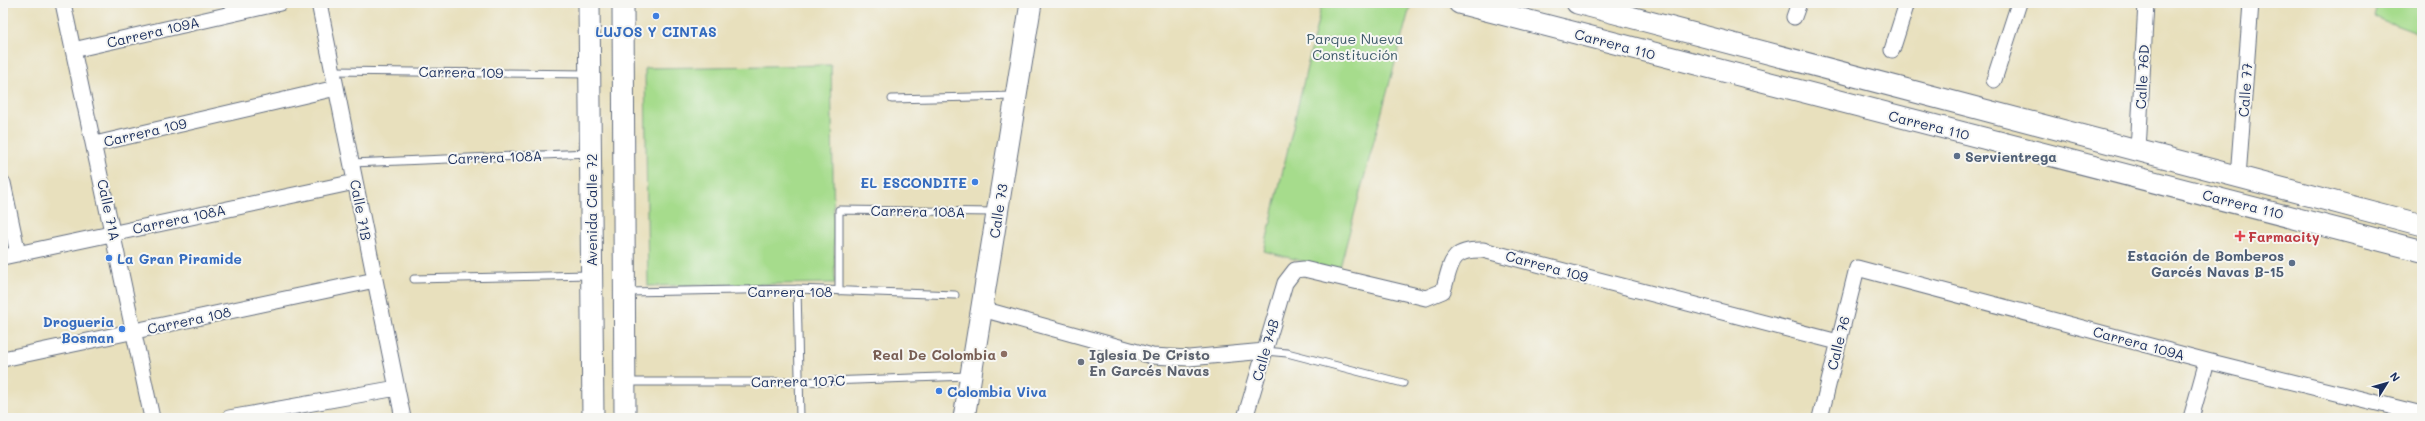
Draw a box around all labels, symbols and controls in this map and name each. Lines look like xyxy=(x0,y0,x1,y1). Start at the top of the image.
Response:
marker: LUJOS Y CINTAS xyxy=(651,11,661,21)
street label: Carrera 109A xyxy=(105,12,201,52)
place label: LUJOS Y CINTAS xyxy=(595,22,717,41)
street label: Carrera 110 xyxy=(1573,24,1658,64)
park label: Parque Nueva Constitución xyxy=(1307,29,1403,64)
street label: Calle 76D xyxy=(2131,44,2153,110)
street label: Carrera 109 xyxy=(418,62,504,82)
street label: Calle 77 xyxy=(2234,62,2256,118)
street label: Carrera 110 xyxy=(1887,106,1972,144)
street label: Carrera 109 xyxy=(102,113,188,151)
street label: Carrera 108A xyxy=(447,146,543,168)
place label: Servientrega xyxy=(1965,147,2057,166)
marker: Servientrega xyxy=(1952,151,1962,161)
street label: Avenida Calle 72 xyxy=(582,154,601,266)
place label: EL ESCONDITE xyxy=(860,173,967,192)
street label: Calle 71A xyxy=(93,177,125,243)
marker: EL ESCONDITE xyxy=(970,177,980,187)
street label: Calle 71B xyxy=(346,178,376,242)
street label: Calle 73 xyxy=(984,182,1012,240)
street label: Carrera 110 xyxy=(2201,185,2286,223)
street label: Carrera 108A xyxy=(131,200,227,238)
street label: Carrera 108A xyxy=(870,201,966,221)
place label: Farmacity xyxy=(2248,227,2320,246)
marker: Farmacity xyxy=(2235,231,2245,241)
street label: Carrera 109 xyxy=(1504,246,1590,286)
place label: Estación de Bomberos Garcés Navas B-15 xyxy=(2127,246,2284,281)
place label: La Gran Piramide xyxy=(117,249,242,268)
marker: La Gran Piramide xyxy=(104,253,114,263)
marker: Estación de Bomberos Garcés Navas B-15 xyxy=(2287,258,2297,268)
street label: Carrera 108 xyxy=(747,282,833,301)
street label: Carrera 108 xyxy=(145,302,233,338)
place label: Drogueria Bosman xyxy=(43,312,114,347)
street label: Calle 76 xyxy=(1822,314,1854,372)
street label: Calle 74B xyxy=(1247,317,1283,383)
street label: Carrera 109A xyxy=(2091,322,2187,364)
marker: Drogueria Bosman xyxy=(117,324,127,334)
place label: Real De Colombia xyxy=(873,345,996,364)
place label: Iglesia De Cristo En Garcés Navas xyxy=(1089,345,1210,380)
marker: Real De Colombia xyxy=(999,349,1009,359)
marker: Iglesia De Cristo En Garcés Navas xyxy=(1076,357,1086,367)
north arrow xyxy=(2367,363,2407,403)
text: N xyxy=(2387,369,2404,385)
street label: Carrera 107C xyxy=(751,371,845,391)
place label: Colombia Viva xyxy=(947,382,1047,401)
marker: Colombia Viva xyxy=(934,386,944,396)

